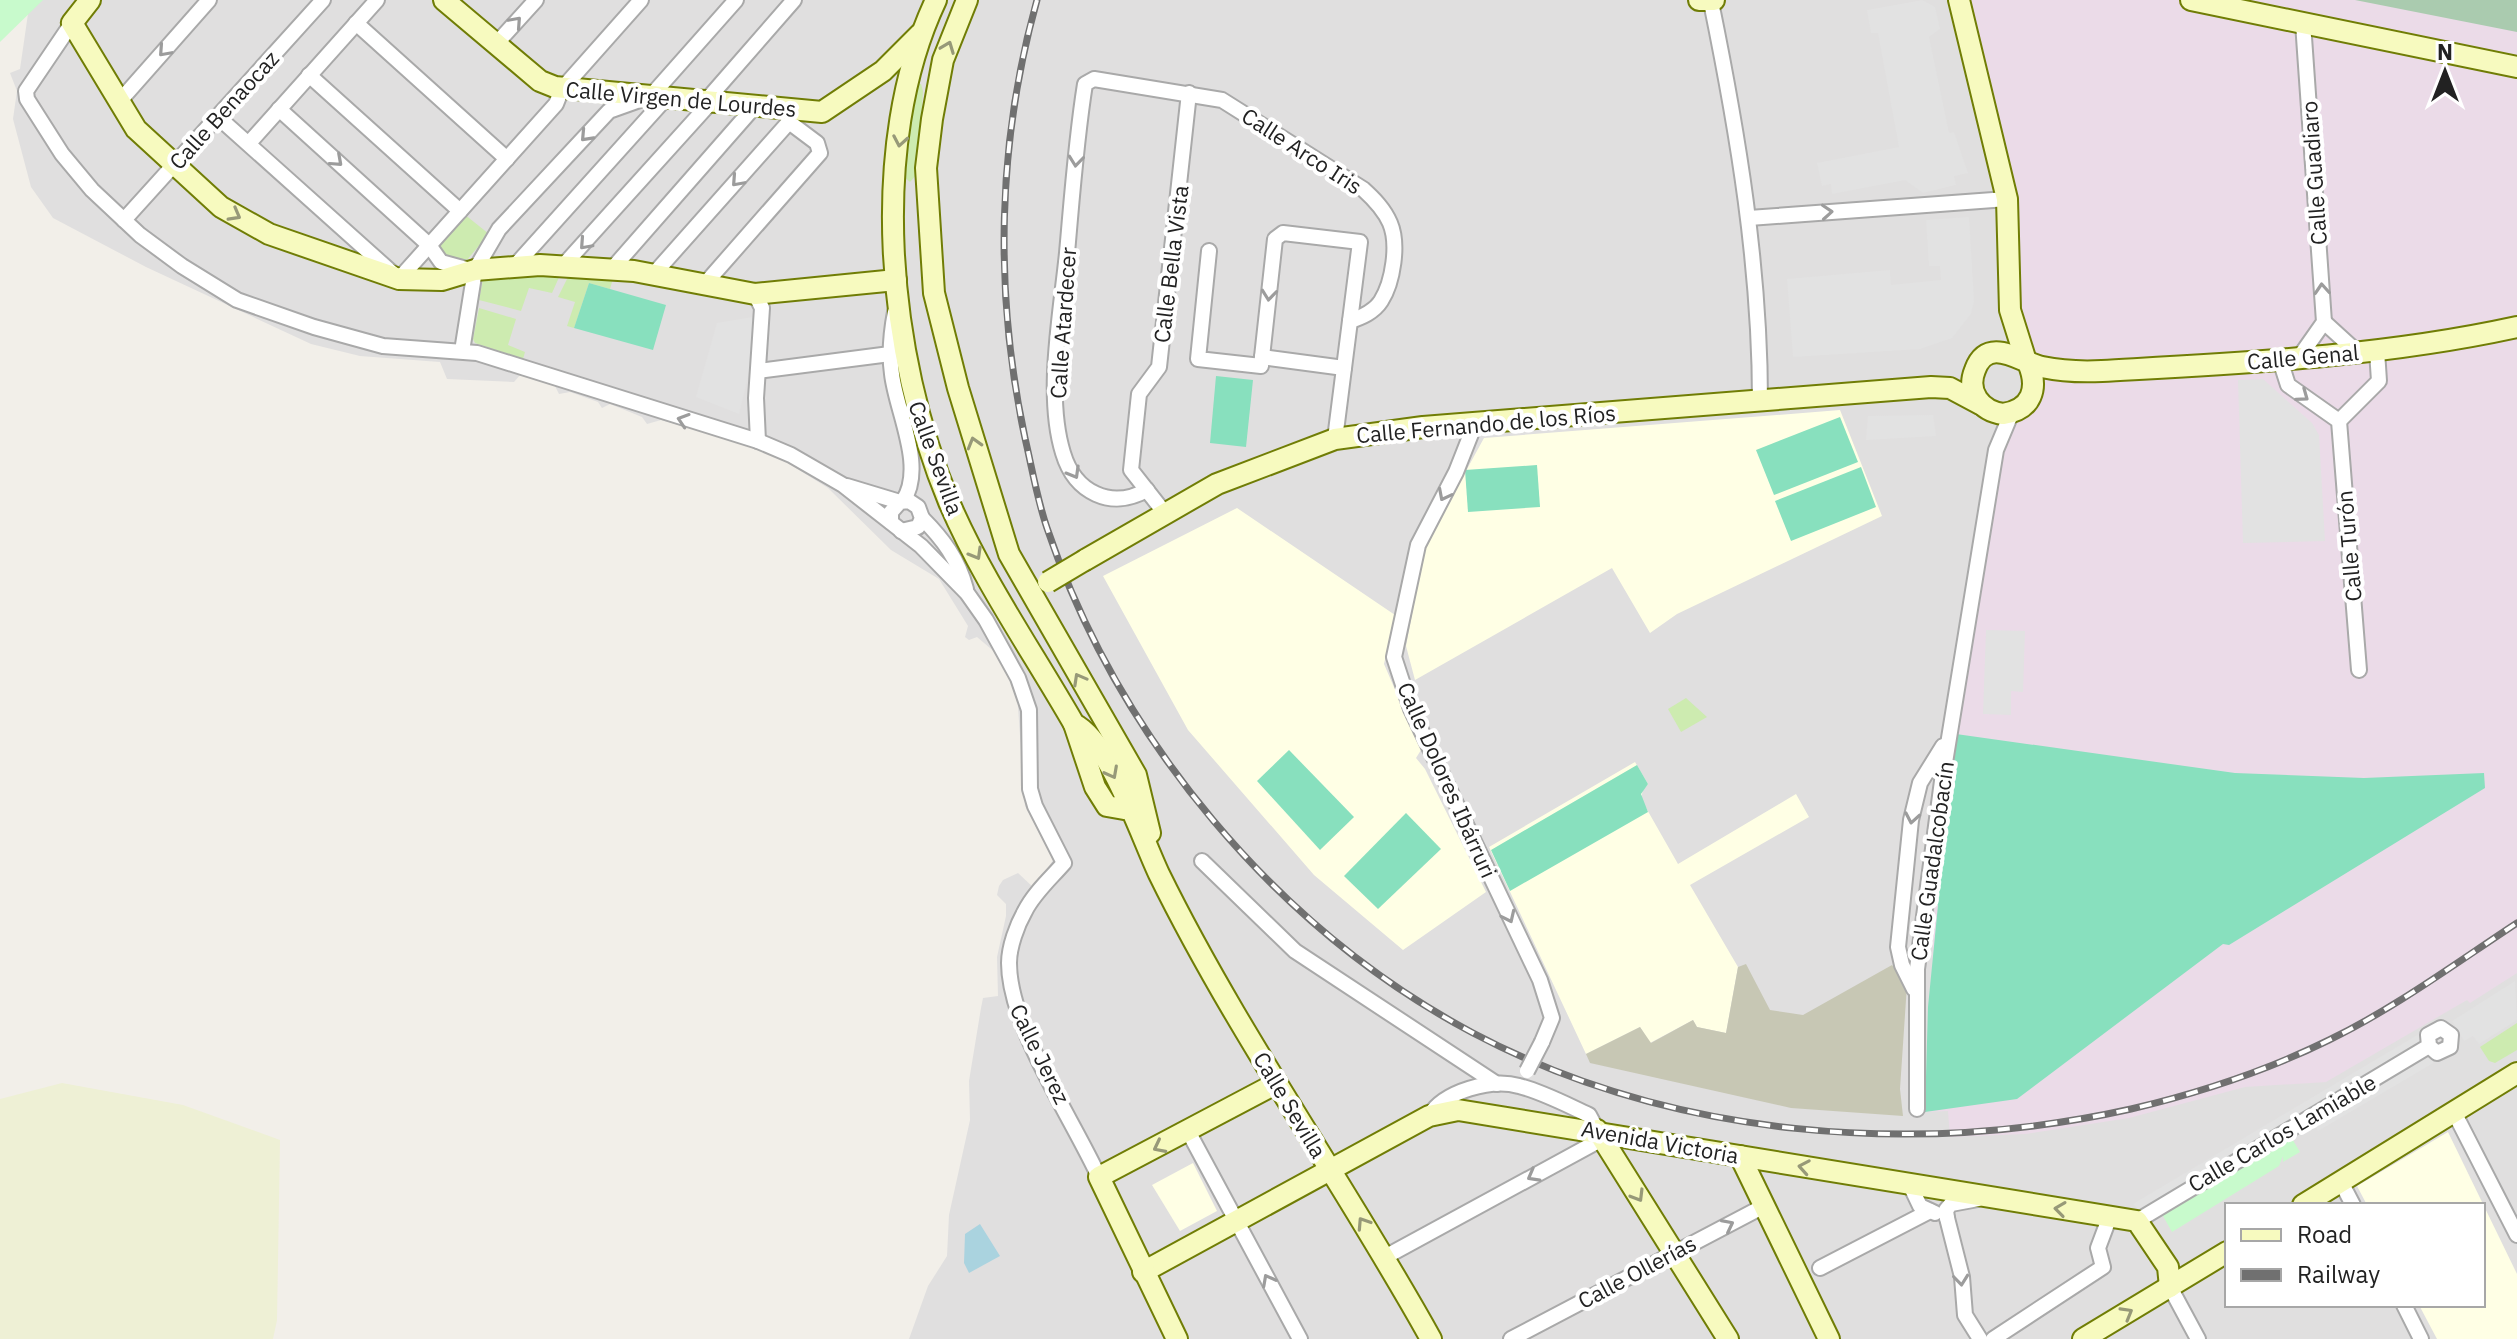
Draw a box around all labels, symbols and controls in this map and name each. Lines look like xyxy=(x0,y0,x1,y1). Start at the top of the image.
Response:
one-way arrow xyxy=(507,17,522,31)
north arrow xyxy=(2405,32,2485,112)
text: N xyxy=(2437,37,2453,66)
one-way arrow xyxy=(938,41,955,55)
one-way arrow xyxy=(159,42,173,57)
street label: Calle Benaocaz xyxy=(162,44,285,175)
street label: Calle Virgen de Lourdes xyxy=(565,74,798,123)
street label: Calle Guadiaro xyxy=(2294,100,2333,246)
street label: Calle Arco Iris xyxy=(1236,101,1368,200)
one-way arrow xyxy=(582,126,596,141)
one-way arrow xyxy=(892,134,909,148)
one-way arrow xyxy=(327,152,342,166)
one-way arrow xyxy=(1067,155,1084,168)
one-way arrow xyxy=(733,171,747,186)
street label: Calle Bella Vista xyxy=(1146,183,1195,344)
one-way arrow xyxy=(1821,204,1834,221)
one-way arrow xyxy=(227,206,241,221)
one-way arrow xyxy=(580,234,594,249)
street label: Calle Atardecer xyxy=(1043,246,1082,400)
one-way arrow xyxy=(2313,282,2330,295)
one-way arrow xyxy=(1261,289,1278,302)
street label: Calle Genal xyxy=(2246,337,2360,376)
one-way arrow xyxy=(2294,386,2309,400)
street label: Calle Sevilla xyxy=(902,397,971,519)
street label: Calle Fernando de los Ríos xyxy=(1355,398,1617,449)
one-way arrow xyxy=(676,413,690,429)
one-way arrow xyxy=(967,436,983,450)
one-way arrow xyxy=(1064,464,1080,479)
one-way arrow xyxy=(1438,486,1453,501)
street label: Calle Turón xyxy=(2329,489,2368,603)
one-way arrow xyxy=(966,546,981,561)
one-way arrow xyxy=(1073,673,1088,687)
street label: Calle Dolores Ibárruri xyxy=(1391,677,1504,882)
street label: Calle Guadalcobacín xyxy=(1903,759,1960,963)
one-way arrow xyxy=(1102,764,1118,779)
one-way arrow xyxy=(1905,811,1922,825)
one-way arrow xyxy=(1499,909,1515,924)
street label: Calle Jerez xyxy=(1004,999,1077,1109)
street label: Calle Sevilla xyxy=(1247,1046,1334,1163)
street label: Calle Carlos Lamiable xyxy=(2183,1067,2381,1198)
street label: Avenida Victoria xyxy=(1579,1113,1741,1170)
one-way arrow xyxy=(1152,1137,1167,1152)
one-way arrow xyxy=(1797,1159,1810,1176)
one-way arrow xyxy=(1528,1166,1542,1182)
one-way arrow xyxy=(1629,1187,1644,1202)
one-way arrow xyxy=(2053,1201,2067,1218)
legend xyxy=(2225,1203,2485,1307)
one-way arrow xyxy=(1358,1218,1373,1232)
text: Road xyxy=(2297,1218,2352,1250)
one-way arrow xyxy=(1720,1219,1735,1234)
street label: Calle Ollerías xyxy=(1573,1228,1701,1315)
text: Railway xyxy=(2297,1258,2380,1290)
one-way arrow xyxy=(1263,1274,1278,1288)
one-way arrow xyxy=(1953,1274,1970,1287)
one-way arrow xyxy=(2118,1307,2132,1323)

